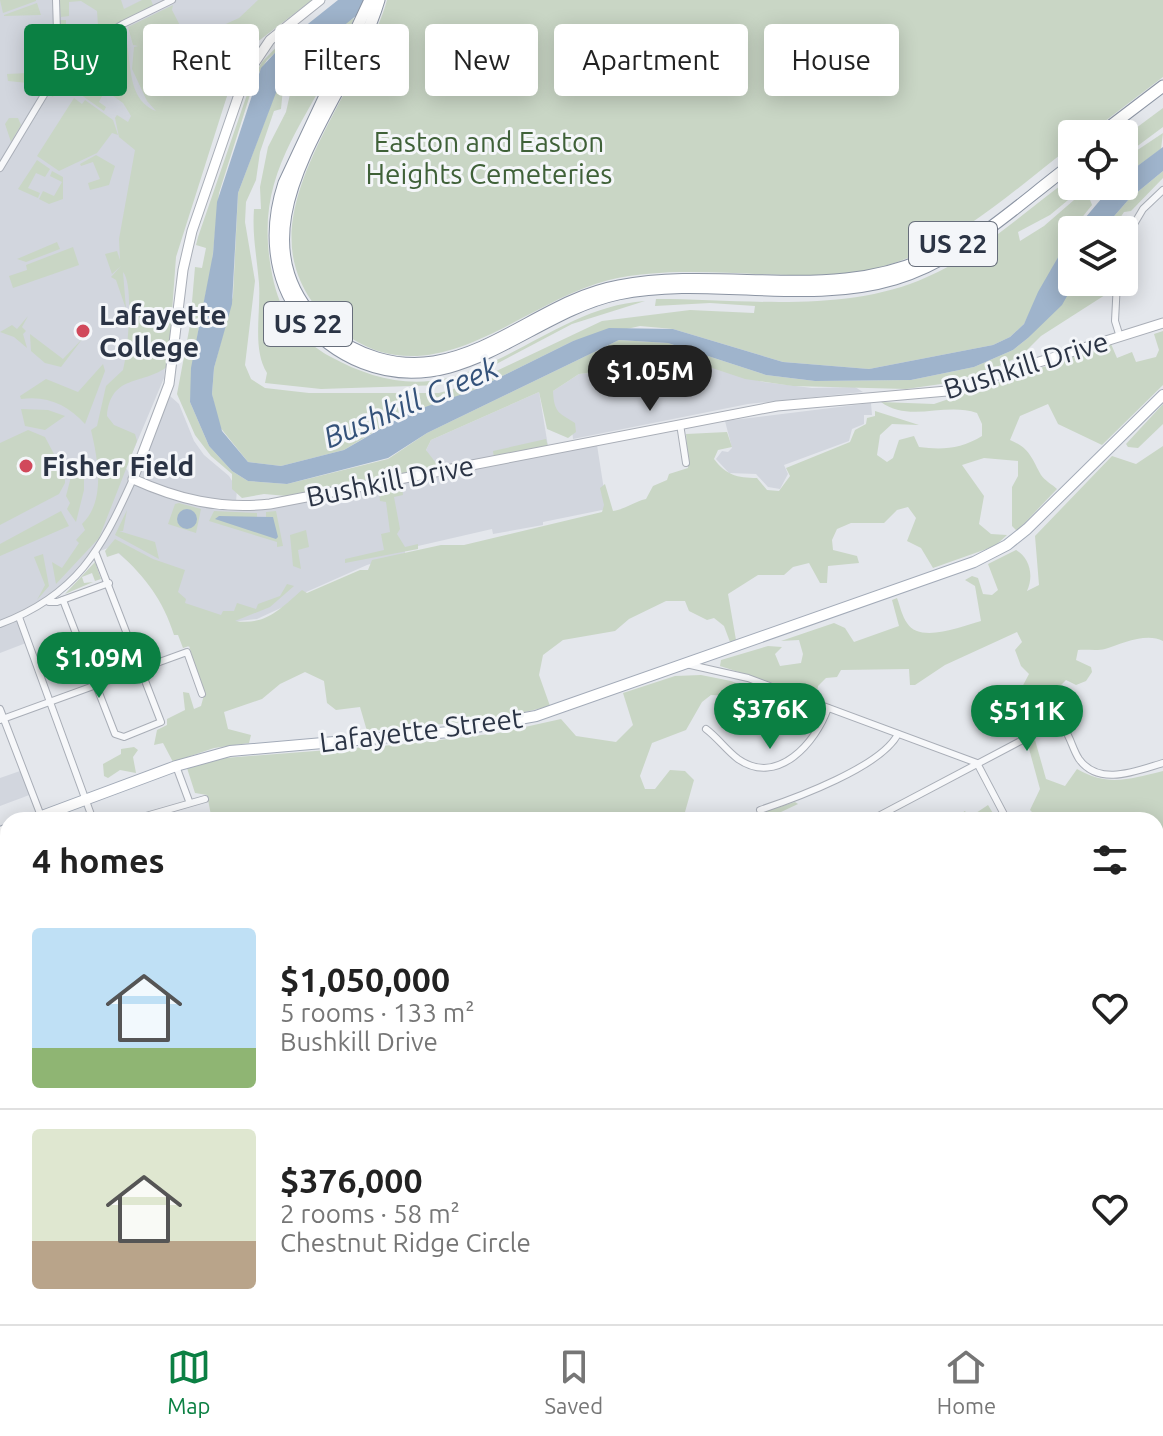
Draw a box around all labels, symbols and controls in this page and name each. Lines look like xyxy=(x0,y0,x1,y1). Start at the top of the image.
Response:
chip: Buy xyxy=(24,24,127,96)
chip: Rent xyxy=(143,24,259,96)
chip: Filters xyxy=(275,24,409,96)
chip: New xyxy=(425,24,538,96)
chip: Apartment xyxy=(554,24,748,96)
chip: House xyxy=(764,24,899,96)
map controls xyxy=(1058,120,1138,296)
button: locate xyxy=(1058,120,1138,200)
park label: Easton and Easton Heights Cemeteries xyxy=(365,126,613,189)
button: layers xyxy=(1058,216,1138,296)
road number: US 22 xyxy=(909,222,997,266)
place label: Lafayette College xyxy=(99,299,227,362)
road number: US 22 xyxy=(264,302,352,346)
marker: Lafayette College xyxy=(74,322,92,340)
street label: Bushkill Drive xyxy=(940,325,1112,404)
pin: $1.05M xyxy=(585,345,715,413)
water label: Bushkill Creek xyxy=(318,350,504,454)
text: $1.05M xyxy=(606,356,694,385)
street label: Bushkill Drive xyxy=(303,449,476,512)
place label: Fisher Field xyxy=(42,450,194,481)
marker: Fisher Field xyxy=(17,457,35,475)
pin: $1.09M xyxy=(34,632,164,700)
text: $1.09M xyxy=(55,643,143,672)
pin: $376K xyxy=(714,683,826,751)
pin: $511K xyxy=(971,685,1083,753)
text: $376K xyxy=(732,694,808,723)
text: $511K xyxy=(989,696,1065,725)
street label: Lafayette Street xyxy=(318,702,524,757)
icon: filters xyxy=(1088,838,1132,882)
text: 4 homes xyxy=(32,841,165,879)
icon: home xyxy=(96,960,192,1056)
text: $1,050,000 xyxy=(280,960,450,998)
icon: heart xyxy=(1088,986,1132,1030)
text: 5 rooms · 133 m² xyxy=(280,998,475,1027)
text: Bushkill Drive xyxy=(280,1027,438,1056)
icon: home xyxy=(96,1161,192,1257)
text: $376,000 xyxy=(280,1161,423,1199)
icon: heart xyxy=(1088,1187,1132,1231)
text: 2 rooms · 58 m² xyxy=(280,1199,460,1228)
text: Chestnut Ridge Circle xyxy=(280,1228,531,1257)
tab: Map xyxy=(167,1345,211,1418)
tab: Saved xyxy=(545,1345,603,1418)
tab: Home xyxy=(937,1345,996,1418)

